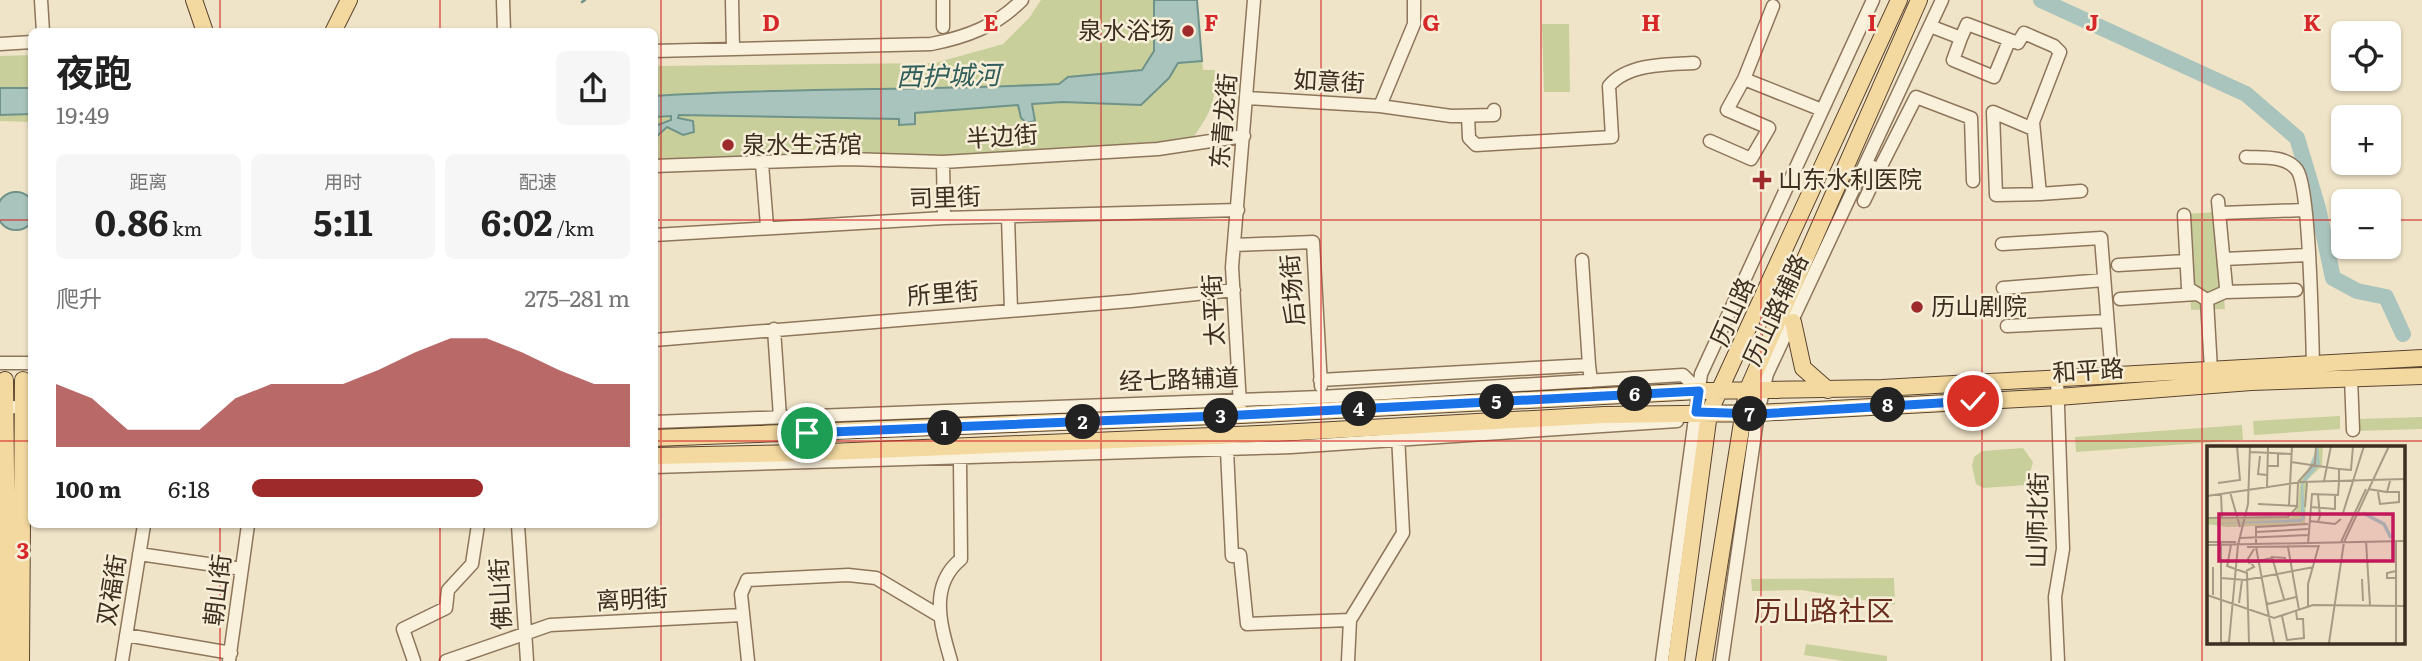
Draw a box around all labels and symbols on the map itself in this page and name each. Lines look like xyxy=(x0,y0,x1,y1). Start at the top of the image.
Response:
text: D xyxy=(762,4,780,38)
text: E xyxy=(983,4,999,38)
text: F xyxy=(1204,4,1219,38)
text: G xyxy=(1422,4,1440,38)
text: H xyxy=(1641,4,1661,38)
text: I xyxy=(1867,4,1877,38)
text: J xyxy=(2085,4,2099,38)
text: K xyxy=(2303,4,2321,38)
place label: 泉水浴场 xyxy=(1078,11,1174,46)
marker: 泉水浴场 xyxy=(1180,23,1196,39)
water label: 西护城河 xyxy=(896,53,1005,94)
street label: 如意街 xyxy=(1292,60,1366,99)
street label: 东青龙街 xyxy=(1200,71,1243,170)
street label: 半边街 xyxy=(965,115,1039,154)
place label: 泉水生活馆 xyxy=(742,125,862,160)
marker: 泉水生活馆 xyxy=(720,137,736,153)
place label: 山东水利医院 xyxy=(1778,160,1922,195)
marker: 山东水利医院 xyxy=(1752,170,1772,190)
street label: 司里街 xyxy=(908,177,982,214)
street label: 历山路辅路 xyxy=(1733,247,1815,371)
street label: 后场街 xyxy=(1270,253,1311,328)
street label: 所里街 xyxy=(905,271,980,312)
street label: 历山路 xyxy=(1700,271,1761,351)
street label: 太平街 xyxy=(1192,273,1231,347)
place label: 历山剧院 xyxy=(1931,287,2027,322)
marker: 历山剧院 xyxy=(1909,299,1925,315)
street label: 和平路 xyxy=(2051,349,2125,388)
street label: 经七路辅道 xyxy=(1118,358,1239,397)
pin xyxy=(1943,371,2003,431)
pin: 6 xyxy=(1618,376,1652,412)
pin: 5 xyxy=(1480,384,1514,420)
pin: 8 xyxy=(1870,388,1906,422)
pin: 4 xyxy=(1342,392,1376,426)
pin: 7 xyxy=(1732,396,1768,432)
pin: 3 xyxy=(1204,398,1238,434)
pin xyxy=(777,403,837,463)
pin: 2 xyxy=(1066,404,1100,440)
pin: 1 xyxy=(928,410,962,446)
inset map xyxy=(2207,446,2404,644)
street label: 山师北街 xyxy=(2017,472,2054,568)
text: 3 xyxy=(17,532,29,566)
street label: 双福街 xyxy=(87,551,132,628)
street label: 朝山街 xyxy=(194,552,237,628)
street label: 佛山街 xyxy=(479,557,518,631)
street label: 离明街 xyxy=(595,578,669,617)
district label: 历山路社区 xyxy=(1754,588,1894,630)

